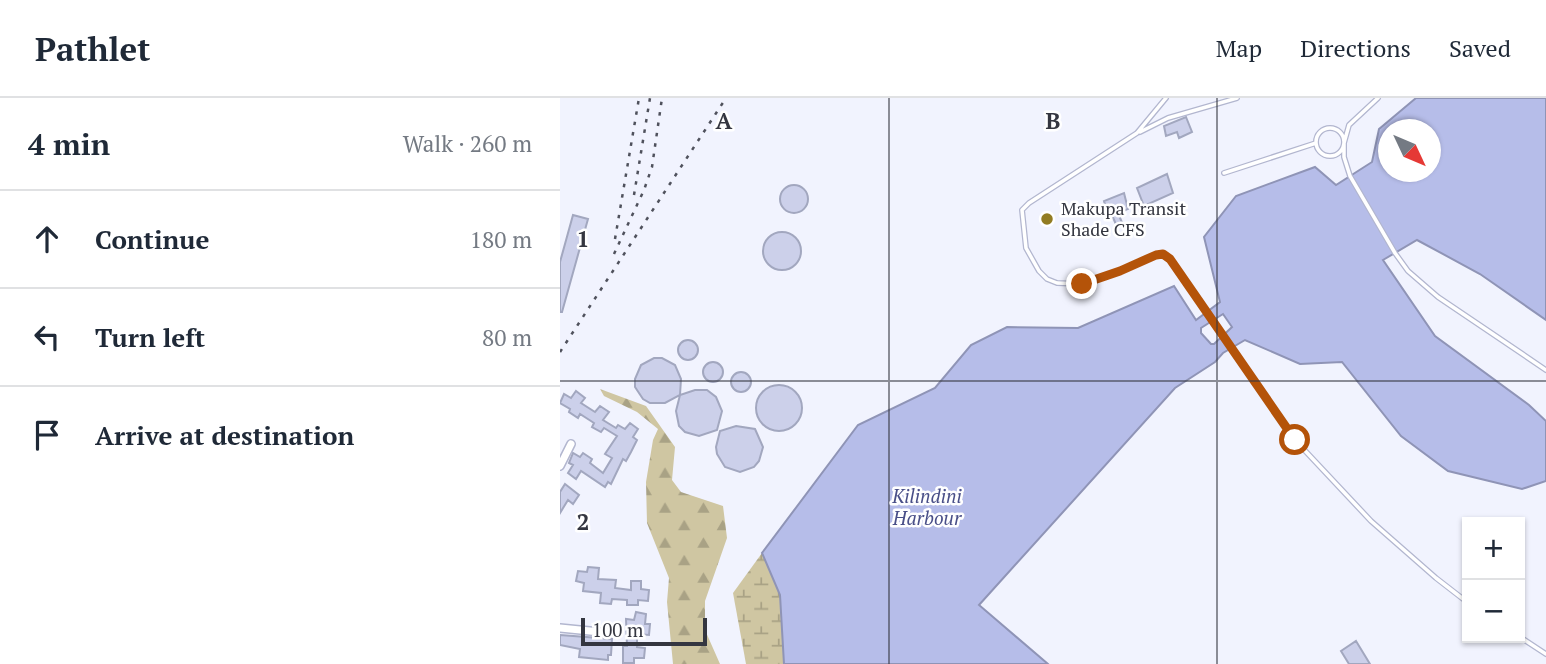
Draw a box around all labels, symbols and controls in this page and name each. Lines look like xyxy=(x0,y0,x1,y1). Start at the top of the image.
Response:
text: Pathlet xyxy=(35,27,150,70)
text: Map xyxy=(1216,32,1262,64)
text: Directions xyxy=(1300,32,1411,64)
text: Saved xyxy=(1449,32,1511,64)
text: A xyxy=(716,105,733,136)
text: B xyxy=(1046,105,1061,136)
north arrow xyxy=(1378,119,1441,182)
text: 4 min xyxy=(28,124,110,164)
text: Walk · 260 m xyxy=(403,128,532,159)
place label: Makupa Transit Shade CFS xyxy=(1061,196,1186,241)
marker: Makupa Transit Shade CFS xyxy=(1039,211,1055,227)
icon: ahead xyxy=(28,220,66,258)
text: Continue xyxy=(95,222,209,256)
text: 1 xyxy=(577,223,590,254)
text: 180 m xyxy=(470,224,532,255)
route end xyxy=(1066,268,1097,299)
icon: left xyxy=(28,318,66,356)
text: Turn left xyxy=(95,320,205,354)
text: 80 m xyxy=(482,322,532,353)
icon: arrive xyxy=(28,416,66,454)
text: Arrive at destination xyxy=(95,418,354,452)
route start xyxy=(1279,424,1310,455)
water label: Kilindini Harbour xyxy=(891,483,963,530)
text: 2 xyxy=(577,506,590,537)
map controls xyxy=(1462,517,1525,643)
button: + xyxy=(1462,517,1525,580)
button: − xyxy=(1462,580,1525,643)
scale bar xyxy=(581,615,707,647)
text: 100 m xyxy=(592,617,643,642)

